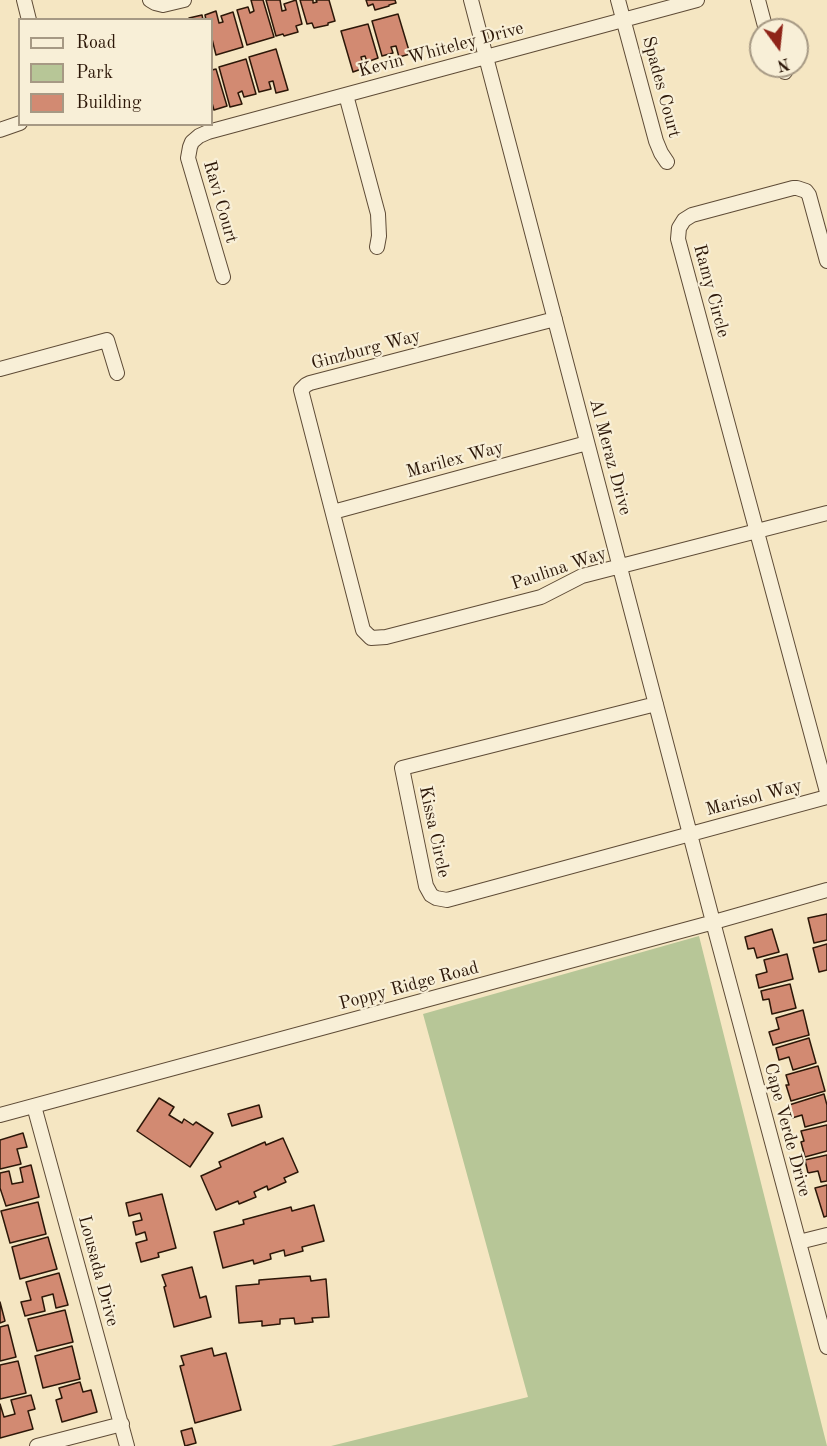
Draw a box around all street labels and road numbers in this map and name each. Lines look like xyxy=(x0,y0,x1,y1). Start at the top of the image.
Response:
street label: Kevin Whiteley Drive xyxy=(356,18,526,82)
street label: Spades Court xyxy=(637,34,685,140)
street label: Ravi Court xyxy=(198,158,242,246)
street label: Ramy Circle xyxy=(688,242,734,340)
street label: Ginzburg Way xyxy=(309,325,423,375)
street label: Al Meraz Drive xyxy=(584,396,636,518)
street label: Marilex Way xyxy=(404,437,506,483)
street label: Paulina Way xyxy=(509,543,609,595)
street label: Marisol Way xyxy=(703,775,805,821)
street label: Kissa Circle xyxy=(414,784,454,880)
street label: Poppy Ridge Road xyxy=(337,957,481,1015)
street label: Cape Verde Drive xyxy=(759,1061,815,1199)
street label: Lousada Drive xyxy=(73,1213,123,1329)

